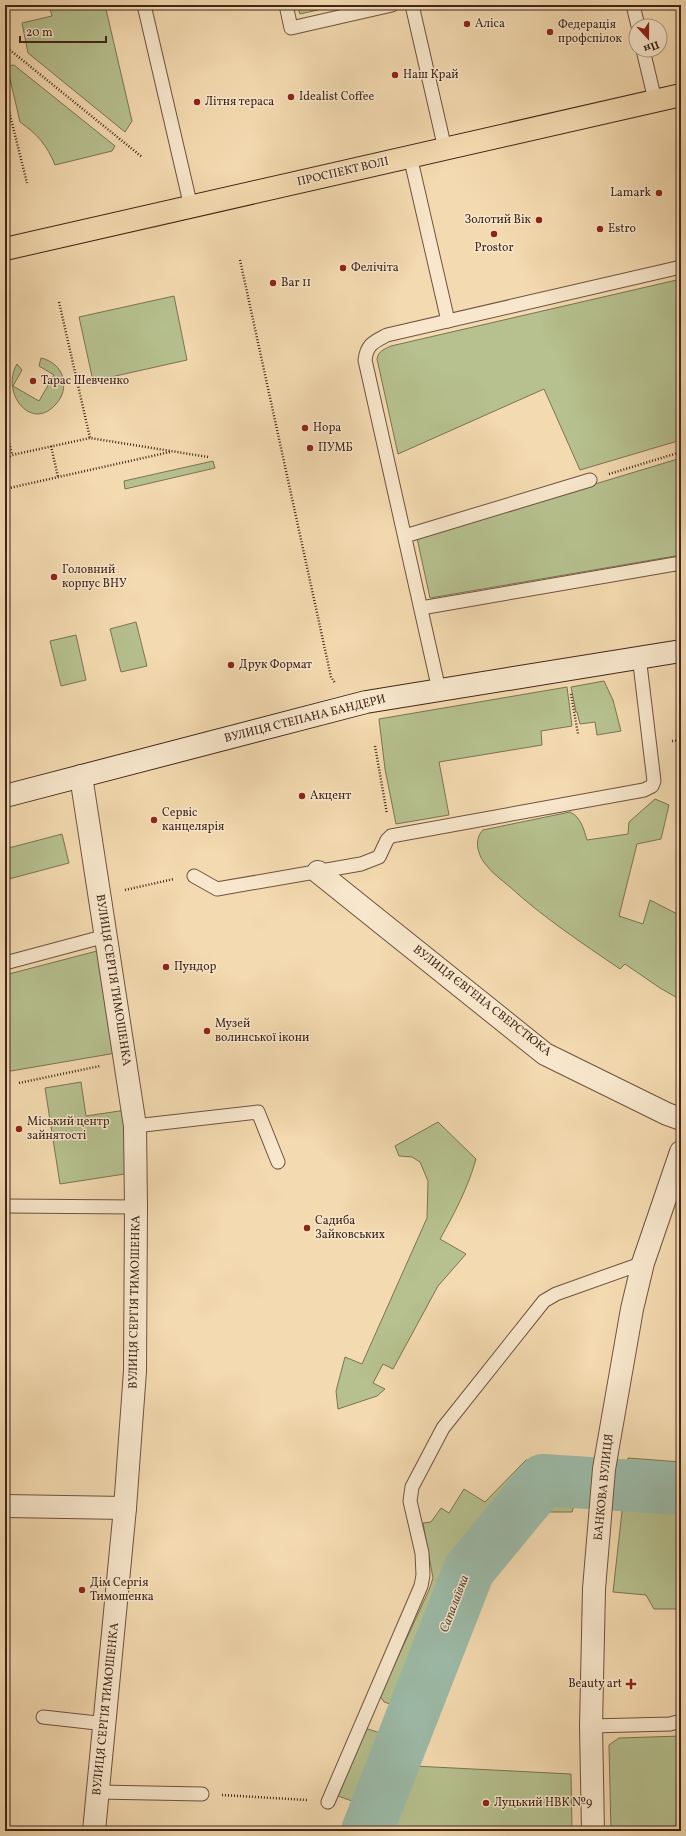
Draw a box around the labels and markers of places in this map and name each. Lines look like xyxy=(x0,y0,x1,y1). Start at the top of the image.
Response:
place label: Аліса xyxy=(475,16,505,32)
place label: Федерація профспілок xyxy=(558,17,623,47)
marker: Аліса xyxy=(462,19,472,29)
marker: Федерація профспілок xyxy=(545,27,555,37)
place label: Наш Край xyxy=(403,67,459,83)
marker: Наш Край xyxy=(390,70,400,80)
place label: Idealist Coffee xyxy=(299,89,375,105)
marker: Idealist Coffee xyxy=(286,92,296,102)
place label: Літня тераса xyxy=(205,94,274,110)
marker: Літня тераса xyxy=(192,97,202,107)
place label: Lamark xyxy=(610,185,651,201)
marker: Lamark xyxy=(654,188,664,198)
place label: Золотий Вік xyxy=(464,212,532,228)
marker: Золотий Вік xyxy=(534,215,544,225)
place label: Estro xyxy=(608,221,636,237)
marker: Estro xyxy=(595,224,605,234)
marker: Prostor xyxy=(489,229,499,239)
place label: Prostor xyxy=(474,240,514,256)
place label: Фелічіта xyxy=(351,260,399,276)
marker: Фелічіта xyxy=(338,263,348,273)
place label: Bar 11 xyxy=(281,275,311,291)
marker: Bar 11 xyxy=(268,278,278,288)
place label: Тарас Шевченко xyxy=(41,373,129,389)
marker: Тарас Шевченко xyxy=(28,376,38,386)
place label: Нора xyxy=(313,420,341,436)
marker: Нора xyxy=(300,423,310,433)
place label: ПУМБ xyxy=(318,440,353,456)
marker: ПУМБ xyxy=(305,443,315,453)
place label: Головний корпус ВНУ xyxy=(62,562,127,592)
marker: Головний корпус ВНУ xyxy=(49,572,59,582)
place label: Друк Формат xyxy=(239,657,312,673)
marker: Друк Формат xyxy=(226,660,236,670)
place label: Акцент xyxy=(310,788,351,804)
marker: Акцент xyxy=(297,791,307,801)
place label: Сервіс канцелярія xyxy=(162,805,224,835)
marker: Сервіс канцелярія xyxy=(149,815,159,825)
place label: Пундор xyxy=(174,959,217,975)
marker: Пундор xyxy=(161,962,171,972)
place label: Музей волинської ікони xyxy=(215,1016,309,1046)
marker: Музей волинської ікони xyxy=(202,1026,212,1036)
place label: Міський центр зайнятості xyxy=(27,1114,110,1144)
marker: Міський центр зайнятості xyxy=(14,1124,24,1134)
place label: Садиба Зайковських xyxy=(315,1213,385,1243)
marker: Садиба Зайковських xyxy=(302,1223,312,1233)
place label: Дім Сергія Тимошенка xyxy=(90,1575,154,1605)
marker: Дім Сергія Тимошенка xyxy=(77,1585,87,1595)
place label: Beauty art xyxy=(568,1676,622,1692)
marker: Beauty art xyxy=(625,1678,637,1690)
place label: Луцький НВК №9 xyxy=(494,1795,592,1811)
marker: Луцький НВК №9 xyxy=(481,1798,491,1808)

